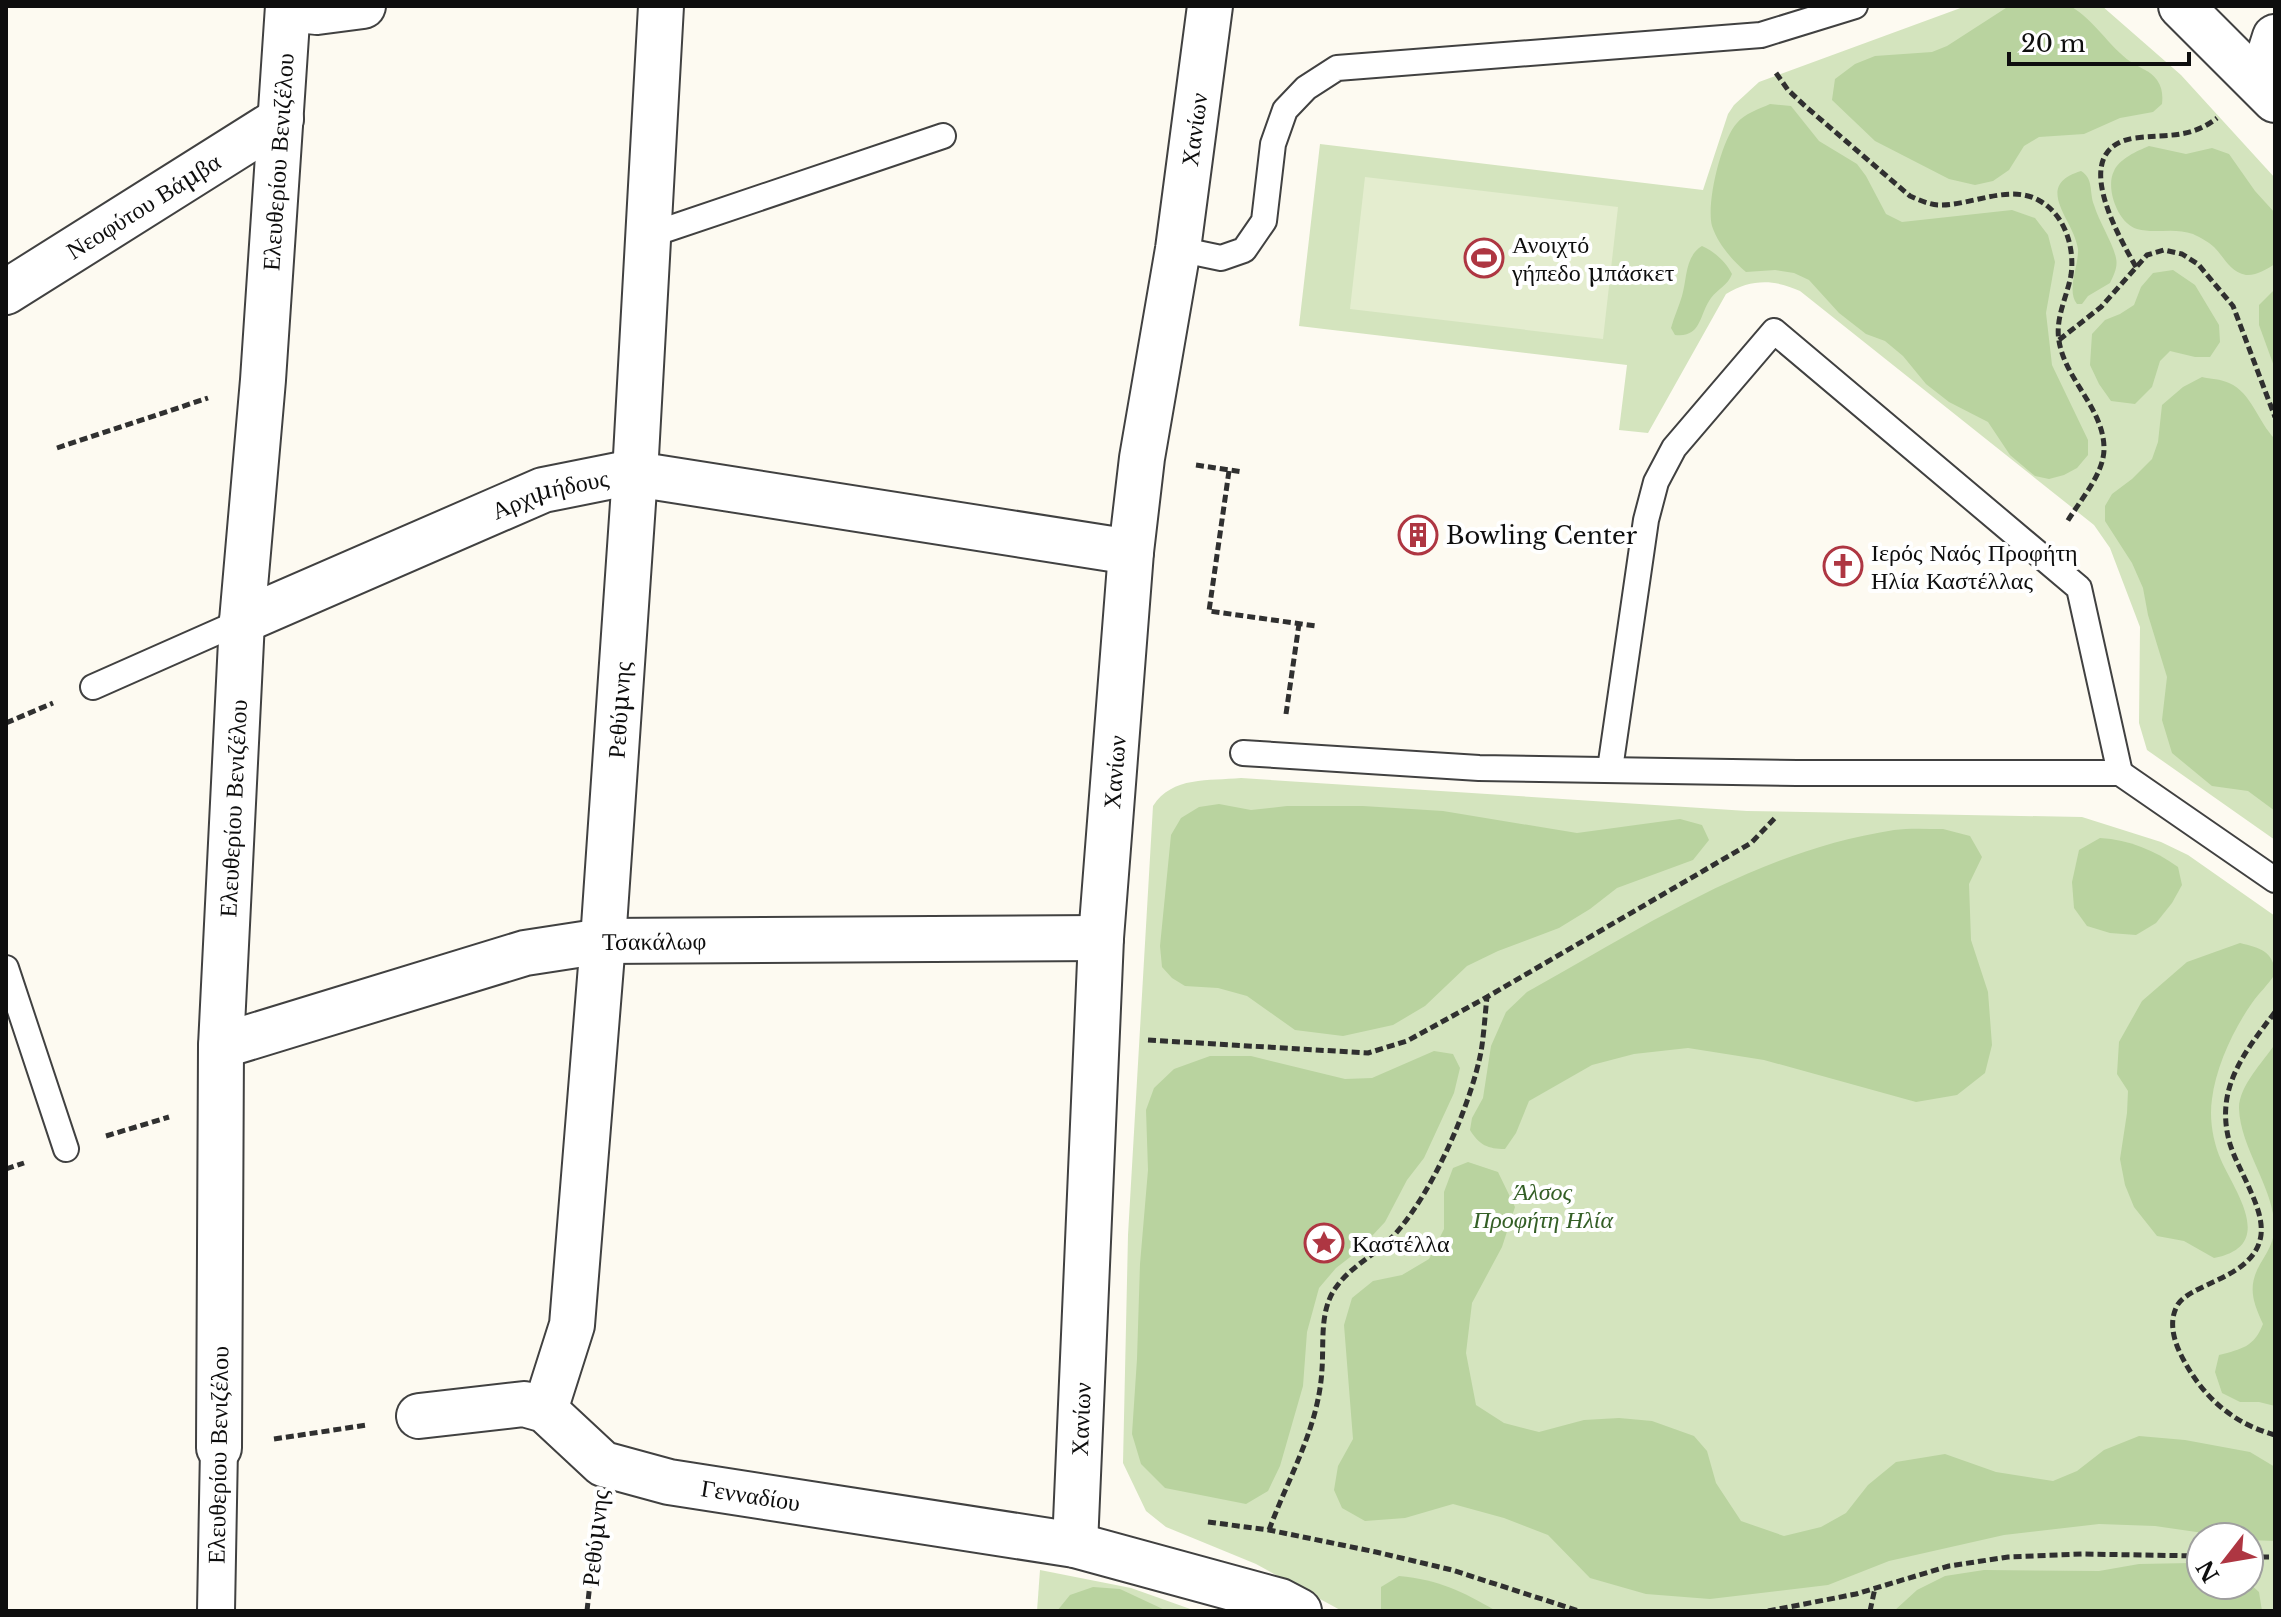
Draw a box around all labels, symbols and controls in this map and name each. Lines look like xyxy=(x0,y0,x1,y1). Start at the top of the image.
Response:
scale bar xyxy=(2009,16,2189,66)
text: 20 m xyxy=(2021,29,2086,58)
street label: Ελευθερίου Βενιζέλου xyxy=(256,52,299,272)
street label: Χανίων xyxy=(1175,91,1213,168)
street label: Νεοφύτου Βάμβα xyxy=(61,146,226,265)
place label: Ανοιχτό γήπεδο μπάσκετ xyxy=(1511,230,1675,287)
sports icon: Ανοιχτό γήπεδο μπάσκετ xyxy=(1463,237,1505,279)
street label: Αρχιμήδους xyxy=(487,463,611,525)
building icon: Bowling Center xyxy=(1397,514,1439,556)
place label: Bowling Center xyxy=(1446,521,1638,550)
place label: Ιερός Ναός Προφήτη Ηλία Καστέλλας xyxy=(1871,538,2078,595)
church icon: Ιερός Ναός Προφήτη Ηλία Καστέλλας xyxy=(1822,545,1864,587)
street label: Ρεθύμνης xyxy=(601,660,637,759)
street label: Ελευθερίου Βενιζέλου xyxy=(213,699,253,918)
street label: Χανίων xyxy=(1097,734,1131,810)
street label: Τσακάλωφ xyxy=(602,926,706,956)
park label: Άλσος Προφήτη Ηλία xyxy=(1472,1177,1613,1234)
place icon: Καστέλλα xyxy=(1303,1222,1345,1264)
place label: Καστέλλα xyxy=(1352,1229,1450,1258)
street label: Ελευθερίου Βενιζέλου xyxy=(202,1346,234,1564)
street label: Χανίων xyxy=(1064,1381,1096,1457)
street label: Γενναδίου xyxy=(699,1473,802,1517)
street label: Ρεθύμνης xyxy=(576,1488,615,1588)
north arrow xyxy=(2185,1521,2265,1601)
text: N xyxy=(2191,1555,2225,1587)

